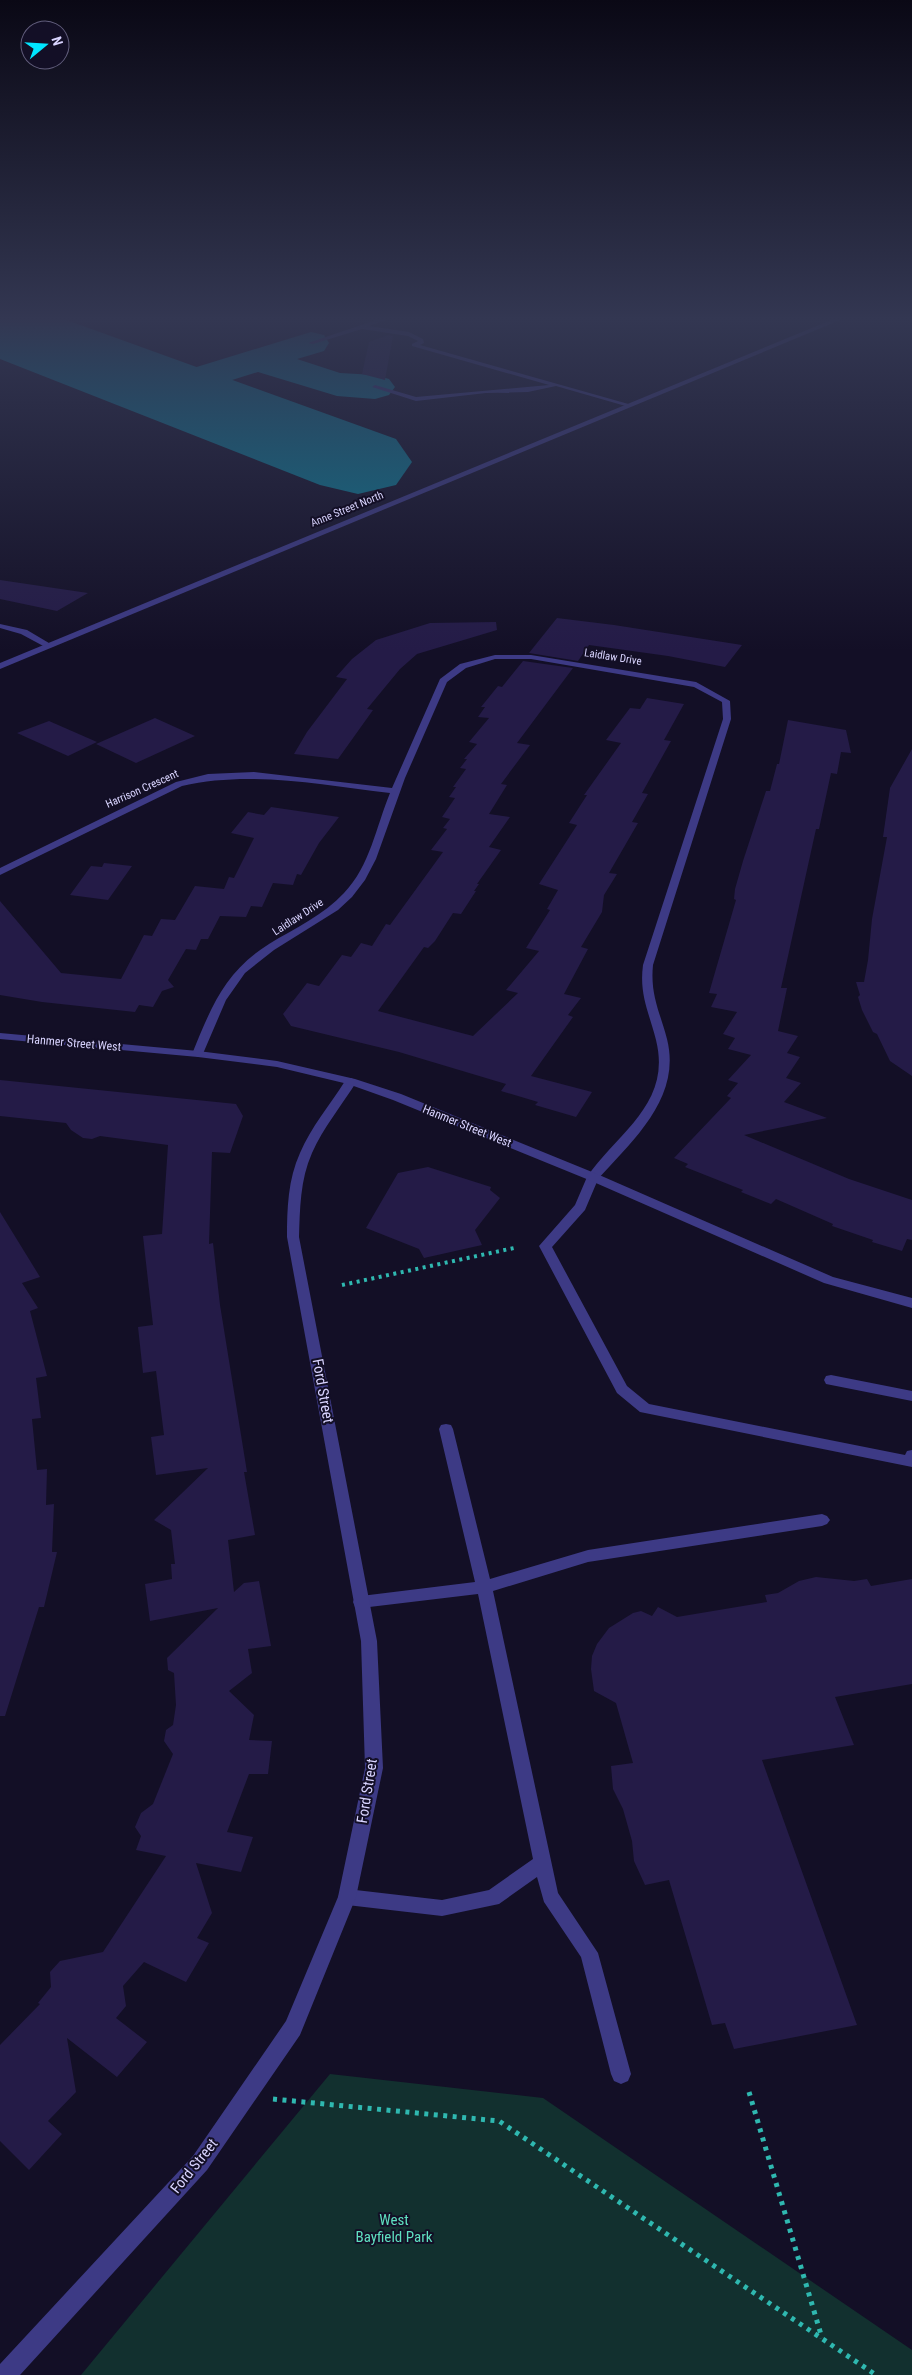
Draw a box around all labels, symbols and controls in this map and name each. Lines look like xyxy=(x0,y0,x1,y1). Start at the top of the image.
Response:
north arrow xyxy=(20,20,70,70)
text: N xyxy=(48,34,66,48)
street label: Anne Street North xyxy=(309,488,385,530)
street label: Laidlaw Drive xyxy=(583,646,643,668)
street label: Harrison Crescent xyxy=(104,767,180,811)
street label: Laidlaw Drive xyxy=(270,896,326,938)
street label: Hanmer Street West xyxy=(26,1032,122,1054)
street label: Hanmer Street West xyxy=(421,1102,514,1150)
street label: Ford Street xyxy=(308,1357,338,1425)
street label: Ford Street xyxy=(353,1757,381,1825)
street label: Ford Street xyxy=(167,2135,221,2197)
park label: West Bayfield Park xyxy=(356,2211,433,2246)

